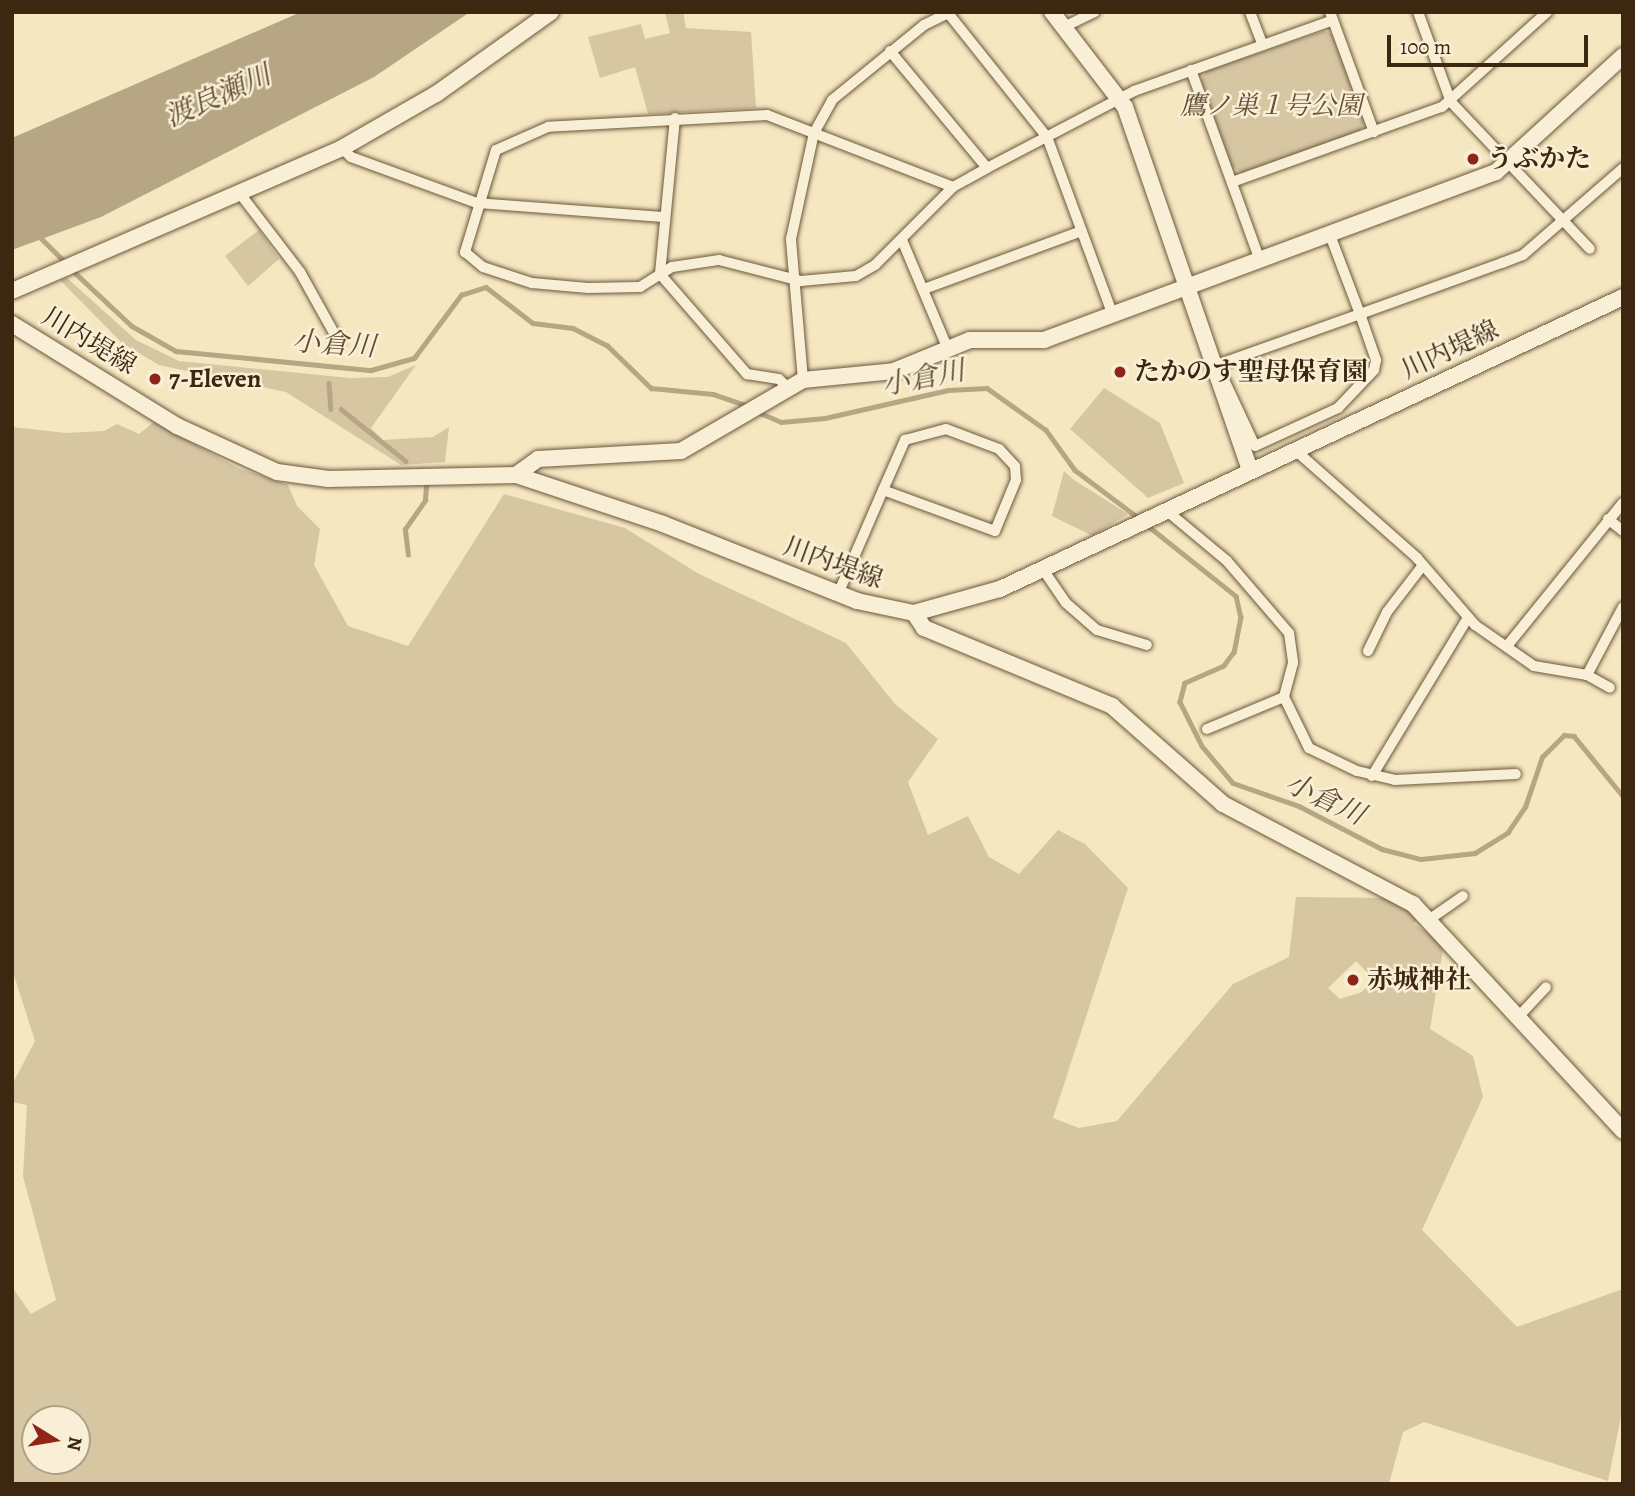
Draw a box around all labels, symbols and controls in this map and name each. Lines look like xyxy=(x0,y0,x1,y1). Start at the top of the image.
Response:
scale bar xyxy=(1390,21,1591,65)
text: 100 m xyxy=(1400,33,1451,61)
water label: 渡良瀬川 xyxy=(160,58,276,134)
park label: 鷹ノ巣１号公園 xyxy=(1180,90,1362,122)
place label: うぶかた xyxy=(1487,143,1591,175)
marker: うぶかた xyxy=(1465,151,1481,167)
street label: 川内堤線 xyxy=(36,301,142,381)
street label: 川内堤線 xyxy=(1396,314,1504,386)
water label: 小倉川 xyxy=(291,324,377,364)
water label: 小倉川 xyxy=(879,353,967,403)
place label: たかのす聖母保育園 xyxy=(1134,356,1368,388)
place label: 7-Eleven xyxy=(169,363,261,395)
marker: たかのす聖母保育園 xyxy=(1112,364,1128,380)
marker: 7-Eleven xyxy=(147,371,163,387)
street label: 川内堤線 xyxy=(779,531,887,595)
water label: 小倉川 xyxy=(1280,766,1370,832)
place label: 赤城神社 xyxy=(1367,964,1471,996)
marker: 赤城神社 xyxy=(1345,972,1361,988)
north arrow xyxy=(21,1405,91,1475)
text: N xyxy=(61,1434,89,1453)

